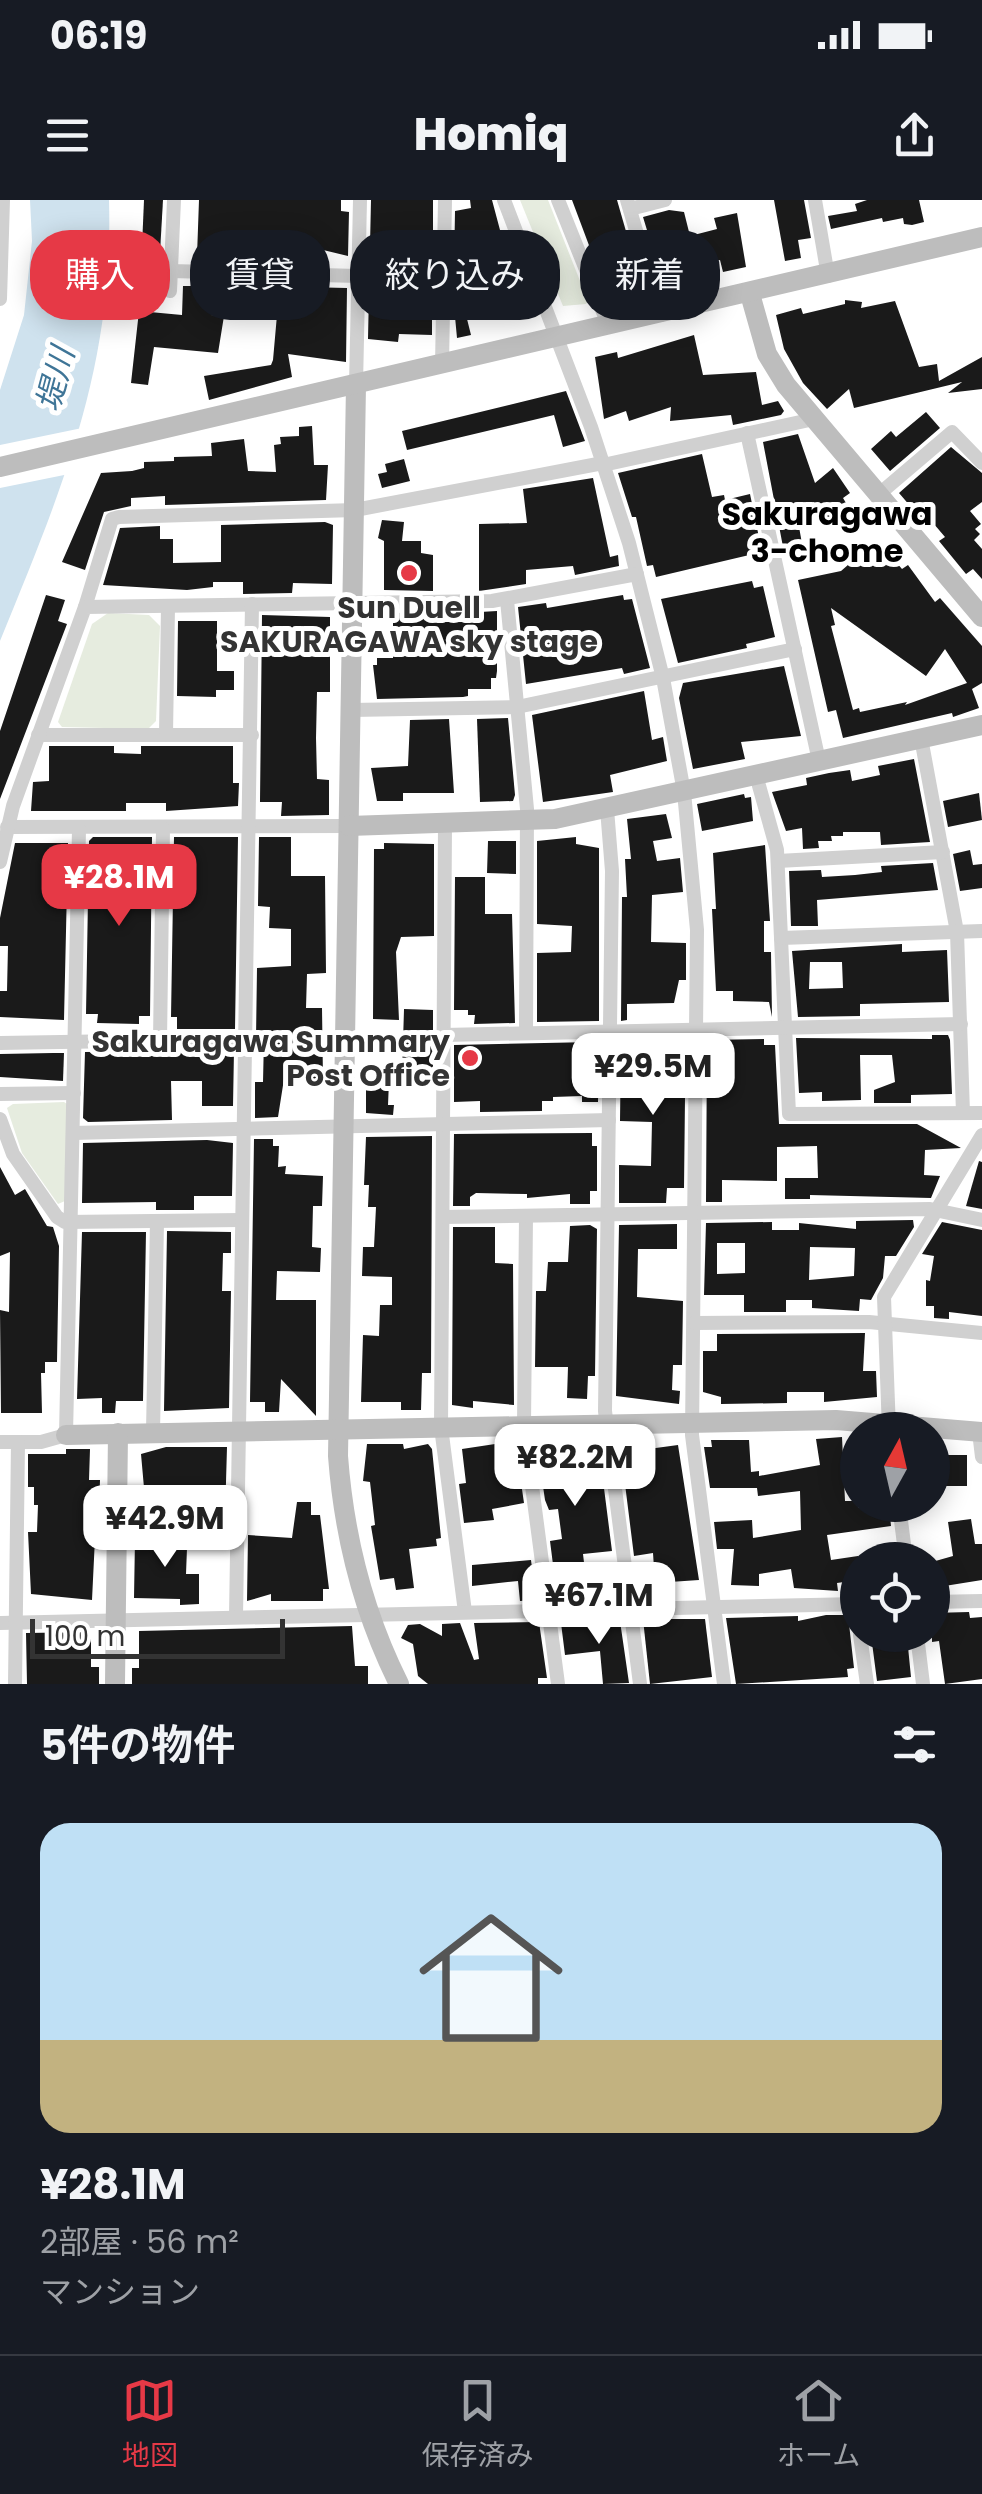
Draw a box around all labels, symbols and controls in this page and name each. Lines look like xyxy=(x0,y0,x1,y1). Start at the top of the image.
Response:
text: 06:19 xyxy=(50,9,147,62)
text: Homiq xyxy=(414,103,568,166)
icon: menu xyxy=(40,108,95,163)
icon: share xyxy=(887,108,942,163)
chip: 購入 xyxy=(30,230,170,320)
chip: 賃貸 xyxy=(190,230,330,320)
chip: 絞り込み xyxy=(350,230,560,320)
chip: 新着 xyxy=(580,230,720,320)
water label: 堤川 xyxy=(25,339,86,416)
district label: Sakuragawa 3-chome xyxy=(721,491,933,573)
marker: Sun Duell SAKURAGAWA sky stage xyxy=(398,562,420,584)
place label: Sun Duell SAKURAGAWA sky stage xyxy=(220,586,598,663)
pin: ¥28.1M xyxy=(38,844,200,929)
text: ¥28.1M xyxy=(64,854,174,899)
place label: Sakuragawa Summary Post Office xyxy=(91,1020,450,1097)
pin: ¥29.5M xyxy=(572,1033,734,1118)
text: ¥29.5M xyxy=(594,1043,712,1088)
marker: Sakuragawa Summary Post Office xyxy=(459,1047,481,1069)
north arrow xyxy=(840,1412,950,1522)
map controls xyxy=(840,1412,950,1652)
pin: ¥82.2M xyxy=(494,1424,656,1509)
text: ¥82.2M xyxy=(516,1434,634,1479)
pin: ¥42.9M xyxy=(84,1485,246,1570)
text: ¥42.9M xyxy=(105,1495,225,1540)
button: locate xyxy=(840,1542,950,1652)
pin: ¥67.1M xyxy=(518,1562,680,1647)
text: ¥67.1M xyxy=(544,1572,654,1617)
scale bar xyxy=(30,1614,285,1658)
text: 100 m xyxy=(45,1617,125,1656)
text: 5件の物件 xyxy=(40,1716,235,1775)
icon: filters xyxy=(887,1717,942,1772)
icon: home xyxy=(401,1888,581,2068)
text: ¥28.1M xyxy=(40,2155,186,2214)
text: 2部屋 · 56 m² xyxy=(40,2219,239,2264)
text: マンション xyxy=(40,2269,200,2314)
tab: 地図 xyxy=(122,2373,178,2477)
tab: 保存済み xyxy=(421,2373,533,2477)
tab: ホーム xyxy=(777,2373,860,2477)

